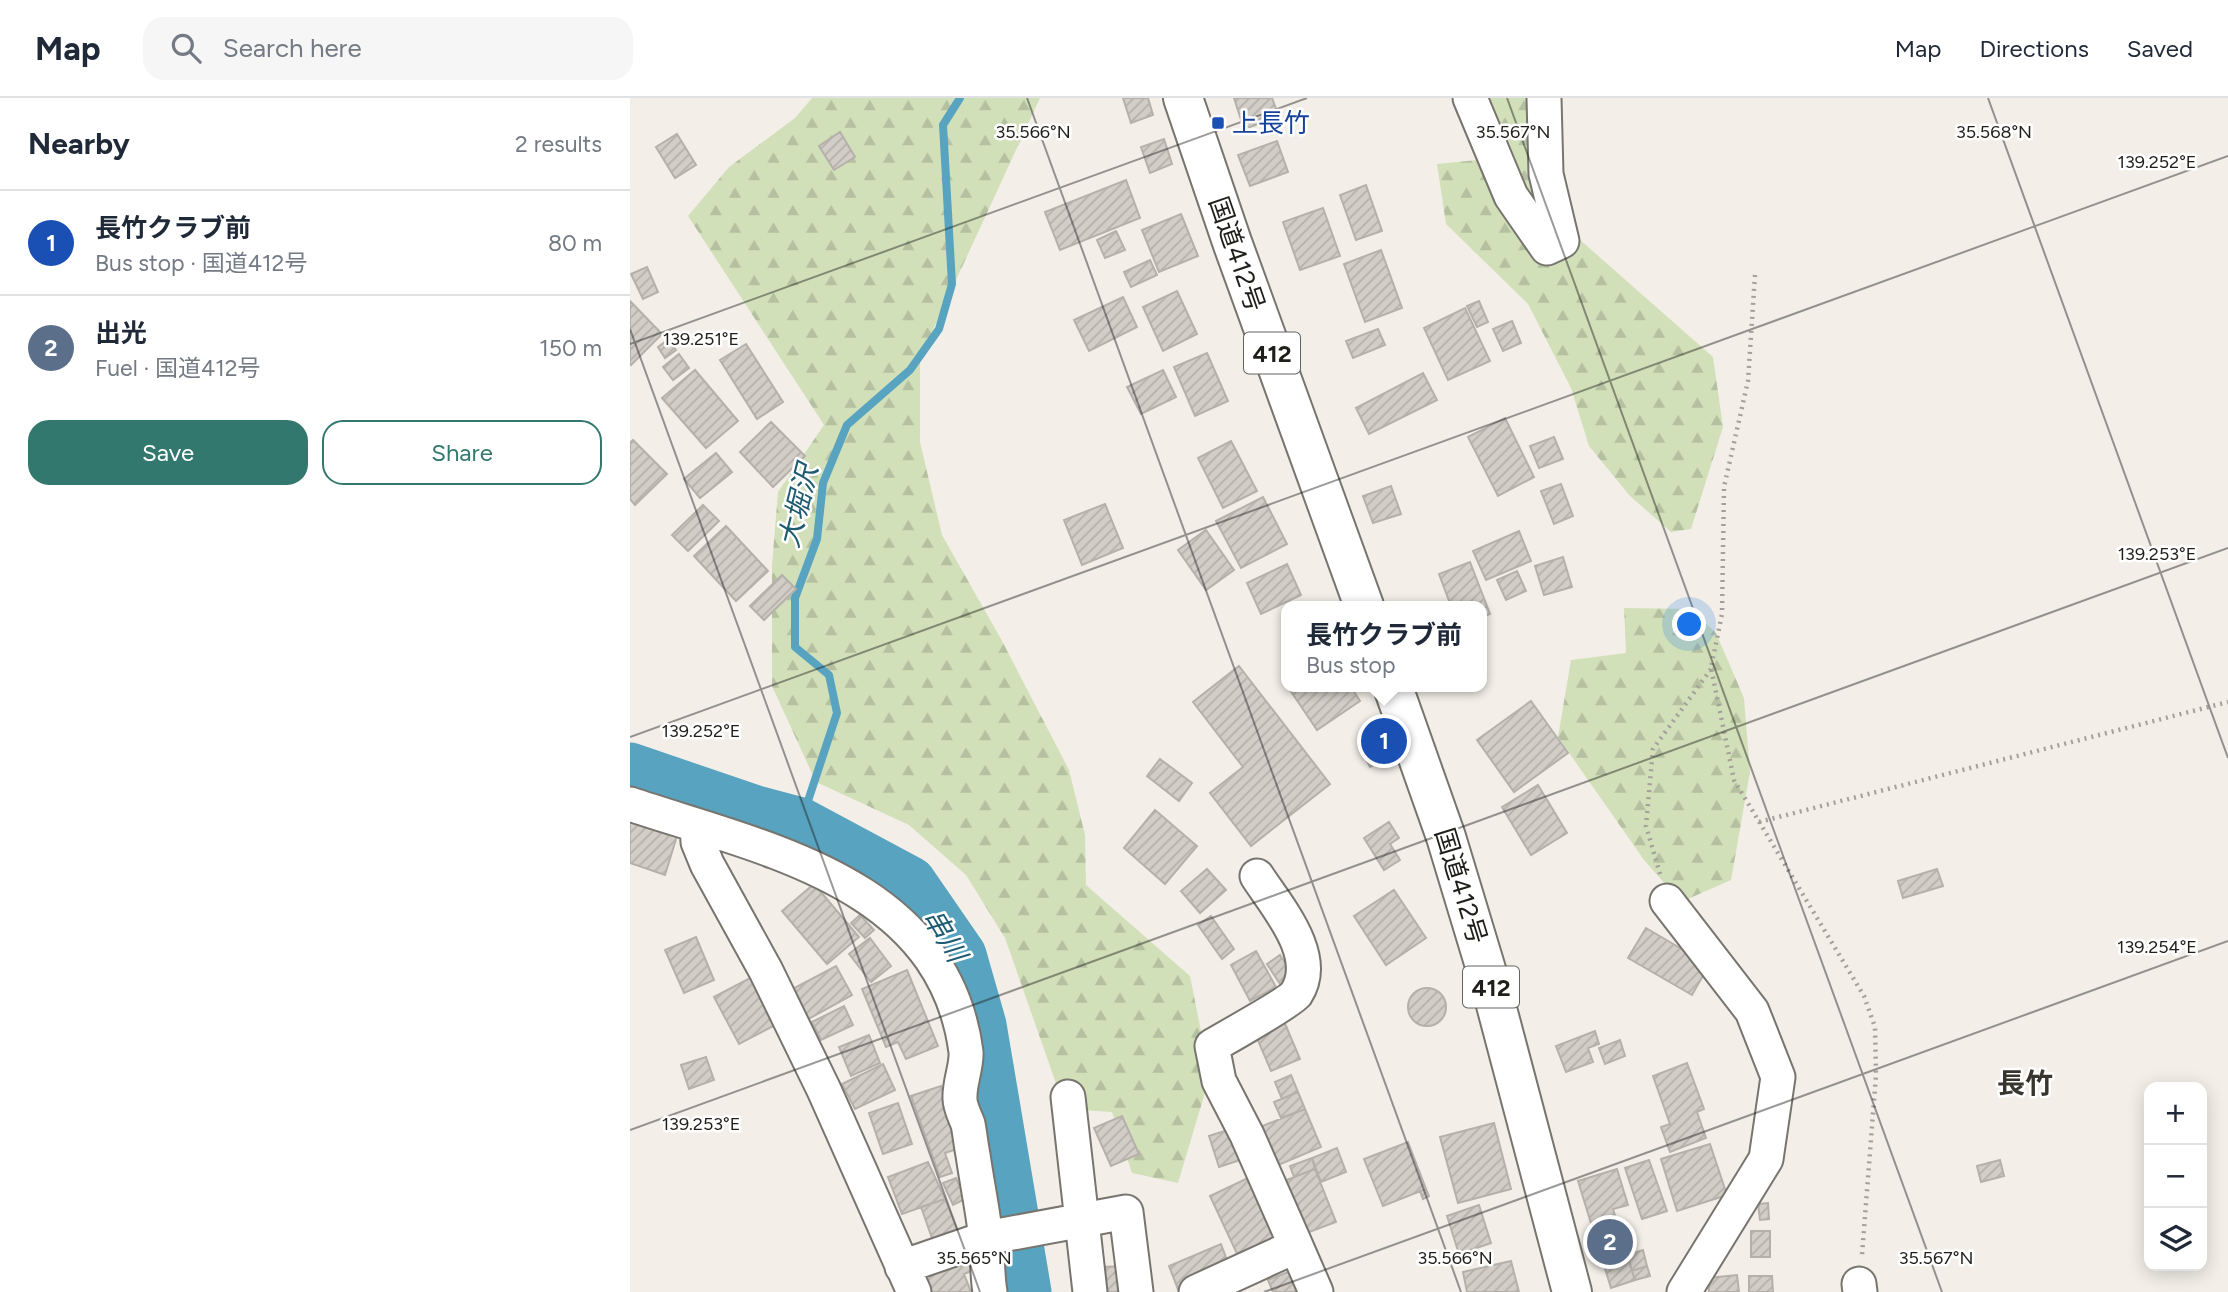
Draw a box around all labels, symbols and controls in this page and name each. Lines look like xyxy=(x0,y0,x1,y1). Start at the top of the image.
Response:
search box xyxy=(143,17,633,80)
text: Map xyxy=(35,29,101,68)
icon: search xyxy=(167,29,205,67)
text: Search here xyxy=(223,32,362,64)
text: Map xyxy=(1895,34,1941,63)
text: Directions xyxy=(1979,34,2089,63)
text: Saved xyxy=(2127,34,2193,63)
place label: 上長竹 xyxy=(1232,107,1310,139)
marker: 上長竹 xyxy=(1210,115,1226,131)
text: 35.566°N xyxy=(995,121,1071,143)
text: 35.567°N xyxy=(1476,121,1550,143)
text: 35.568°N xyxy=(1956,121,2032,143)
text: Nearby xyxy=(28,125,130,162)
text: 2 results xyxy=(515,130,602,158)
text: 139.252°E xyxy=(2118,151,2196,173)
street label: 国道412号 xyxy=(1202,192,1272,316)
text: 長竹クラブ前 xyxy=(95,212,251,244)
text: 1 xyxy=(46,229,56,257)
text: 80 m xyxy=(548,229,602,257)
text: Bus stop · 国道412号 xyxy=(95,249,307,277)
text: 出光 xyxy=(95,317,147,349)
text: 139.251°E xyxy=(663,328,739,350)
road number: 412 xyxy=(1244,332,1300,374)
text: 2 xyxy=(44,334,58,362)
text: 150 m xyxy=(539,334,602,362)
text: Fuel · 国道412号 xyxy=(95,354,261,382)
button: Save xyxy=(28,420,308,485)
button: Share xyxy=(322,420,602,485)
water label: 大堀沢 xyxy=(771,457,826,551)
text: 139.253°E xyxy=(2118,543,2196,565)
popup xyxy=(1281,601,1487,692)
your location xyxy=(1672,607,1706,641)
text: 長竹クラブ前 xyxy=(1306,619,1462,651)
text: Bus stop xyxy=(1306,651,1396,679)
pin: 1 xyxy=(1361,715,1407,767)
text: 139.252°E xyxy=(662,720,740,742)
street label: 国道412号 xyxy=(1428,824,1494,948)
water label: 串川 xyxy=(916,902,976,970)
text: 139.254°E xyxy=(2117,936,2197,958)
road number: 412 xyxy=(1463,966,1519,1007)
district label: 長竹 xyxy=(1997,1066,2053,1100)
map controls xyxy=(2144,1082,2207,1271)
button: + xyxy=(2144,1082,2207,1145)
text: 139.253°E xyxy=(662,1113,740,1135)
button: − xyxy=(2144,1145,2207,1208)
button: layers xyxy=(2144,1208,2207,1271)
pin: 2 xyxy=(1587,1216,1633,1268)
text: 35.565°N xyxy=(936,1247,1012,1269)
text: 35.566°N xyxy=(1417,1247,1493,1269)
text: 35.567°N xyxy=(1899,1247,1973,1269)

